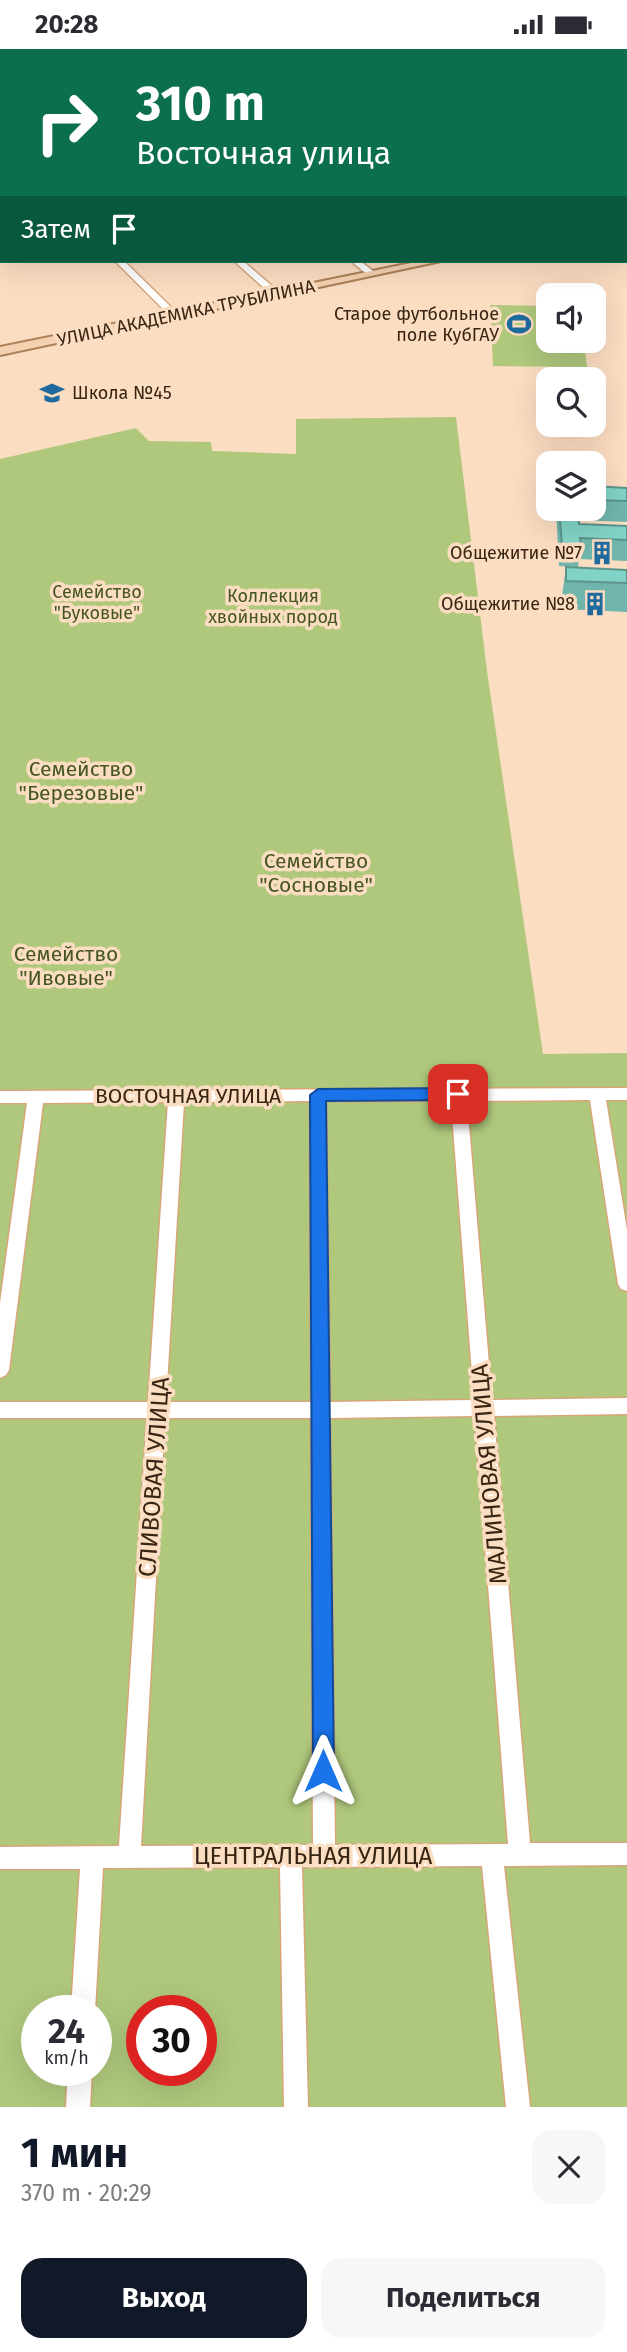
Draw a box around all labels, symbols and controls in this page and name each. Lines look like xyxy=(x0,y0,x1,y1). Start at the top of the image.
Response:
text: 20:28 xyxy=(35,9,98,40)
text: 310 m xyxy=(136,74,265,133)
icon: right xyxy=(21,77,112,168)
text: Восточная улица xyxy=(136,134,391,172)
icon: arrive xyxy=(105,210,143,248)
text: Затем xyxy=(21,214,91,245)
street label: УЛИЦА АКАДЕМИКА ТРУБИЛИНА xyxy=(55,275,318,351)
map controls xyxy=(536,283,606,521)
button: sound xyxy=(536,283,606,353)
place label: Старое футбольное поле КубГАУ xyxy=(334,303,499,346)
sports icon: Старое футбольное поле КубГАУ xyxy=(505,310,533,338)
button: search xyxy=(536,367,606,437)
school or university icon: Школа №45 xyxy=(38,379,66,407)
place label: Школа №45 xyxy=(72,382,172,404)
button: layers xyxy=(536,451,606,521)
building icon: Общежитие №7 xyxy=(588,539,616,567)
place label: Общежитие №7 xyxy=(450,542,582,564)
park label: Семейство "Буковые" xyxy=(52,581,142,624)
park label: Коллекция хвойных пород xyxy=(208,585,338,628)
building icon: Общежитие №8 xyxy=(581,590,609,618)
place label: Общежитие №8 xyxy=(441,593,575,615)
park label: Семейство "Березовые" xyxy=(19,756,143,806)
park label: Семейство "Сосновые" xyxy=(259,848,373,898)
park label: Семейство "Ивовые" xyxy=(14,941,118,991)
pin xyxy=(428,1064,488,1124)
icon: arrive xyxy=(439,1075,477,1113)
street label: ВОСТОЧНАЯ УЛИЦА xyxy=(95,1083,281,1109)
street label: МАЛИНОВАЯ УЛИЦА xyxy=(465,1362,513,1585)
street label: СЛИВОВАЯ УЛИЦА xyxy=(133,1376,175,1578)
position arrow xyxy=(286,1734,360,1808)
street label: ЦЕНТРАЛЬНАЯ УЛИЦА xyxy=(194,1842,433,1870)
speed limit sign: 30 xyxy=(126,1995,217,2086)
text: 24 xyxy=(48,2010,85,2052)
text: km/h xyxy=(44,2047,89,2069)
text: 1 мин xyxy=(21,2128,128,2178)
button: close xyxy=(532,2130,606,2204)
text: 370 m · 20:29 xyxy=(21,2179,152,2207)
button: Выход xyxy=(21,2258,307,2338)
button: Поделиться xyxy=(321,2258,606,2338)

